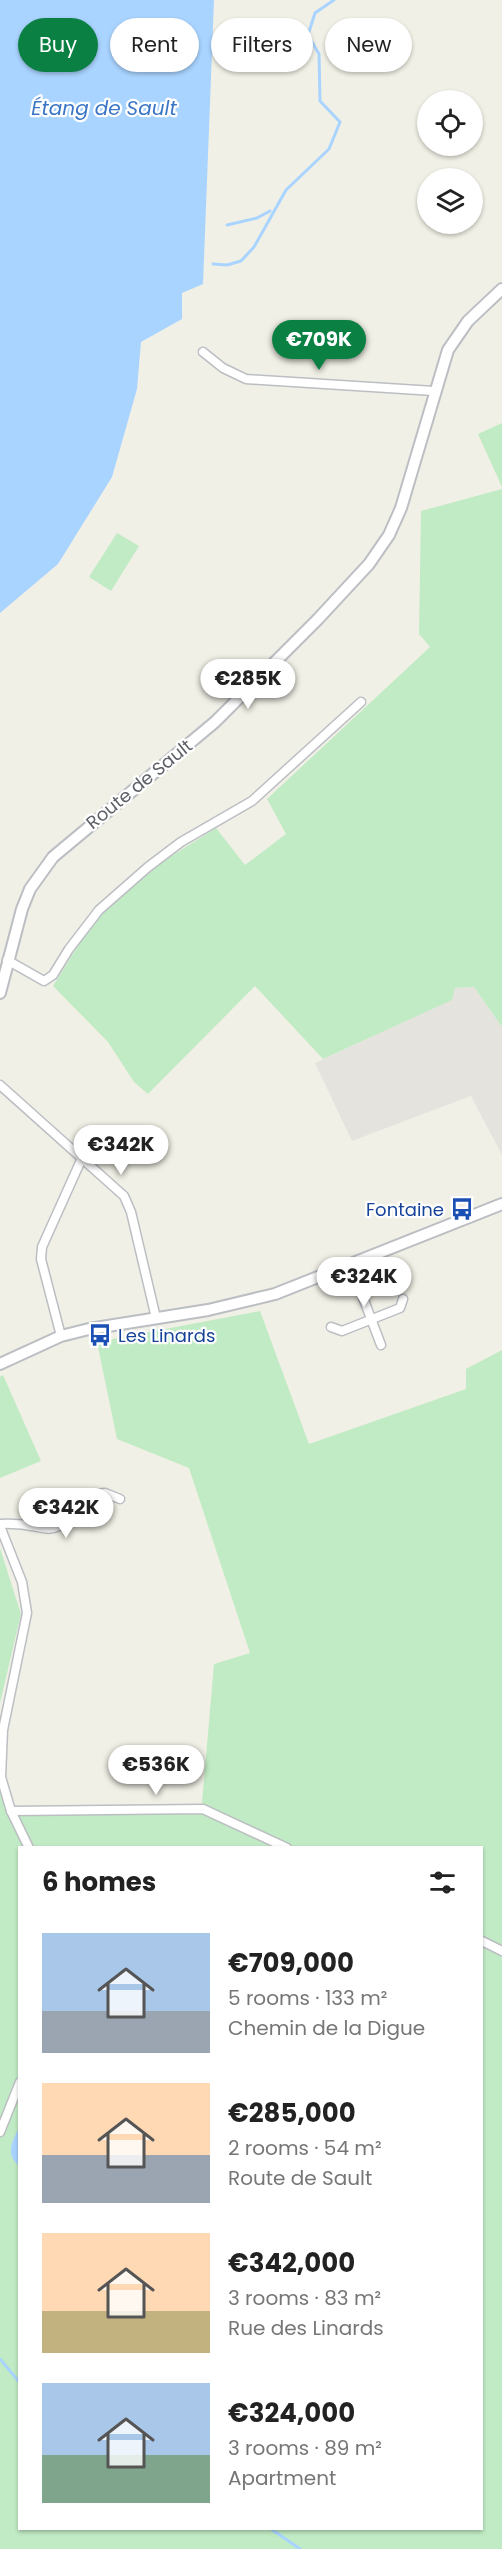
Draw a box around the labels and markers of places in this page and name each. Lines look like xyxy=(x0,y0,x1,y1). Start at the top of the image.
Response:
pin: €709K xyxy=(277,320,361,371)
pin: €285K xyxy=(206,659,290,710)
pin: €342K xyxy=(79,1125,163,1176)
bus stop icon: Fontaine xyxy=(449,1196,475,1222)
place label: Fontaine xyxy=(366,1197,444,1222)
pin: €324K xyxy=(322,1257,406,1308)
bus stop icon: Les Linards xyxy=(87,1322,113,1348)
place label: Les Linards xyxy=(118,1323,215,1348)
pin: €342K xyxy=(24,1488,108,1539)
pin: €536K xyxy=(114,1745,198,1796)

